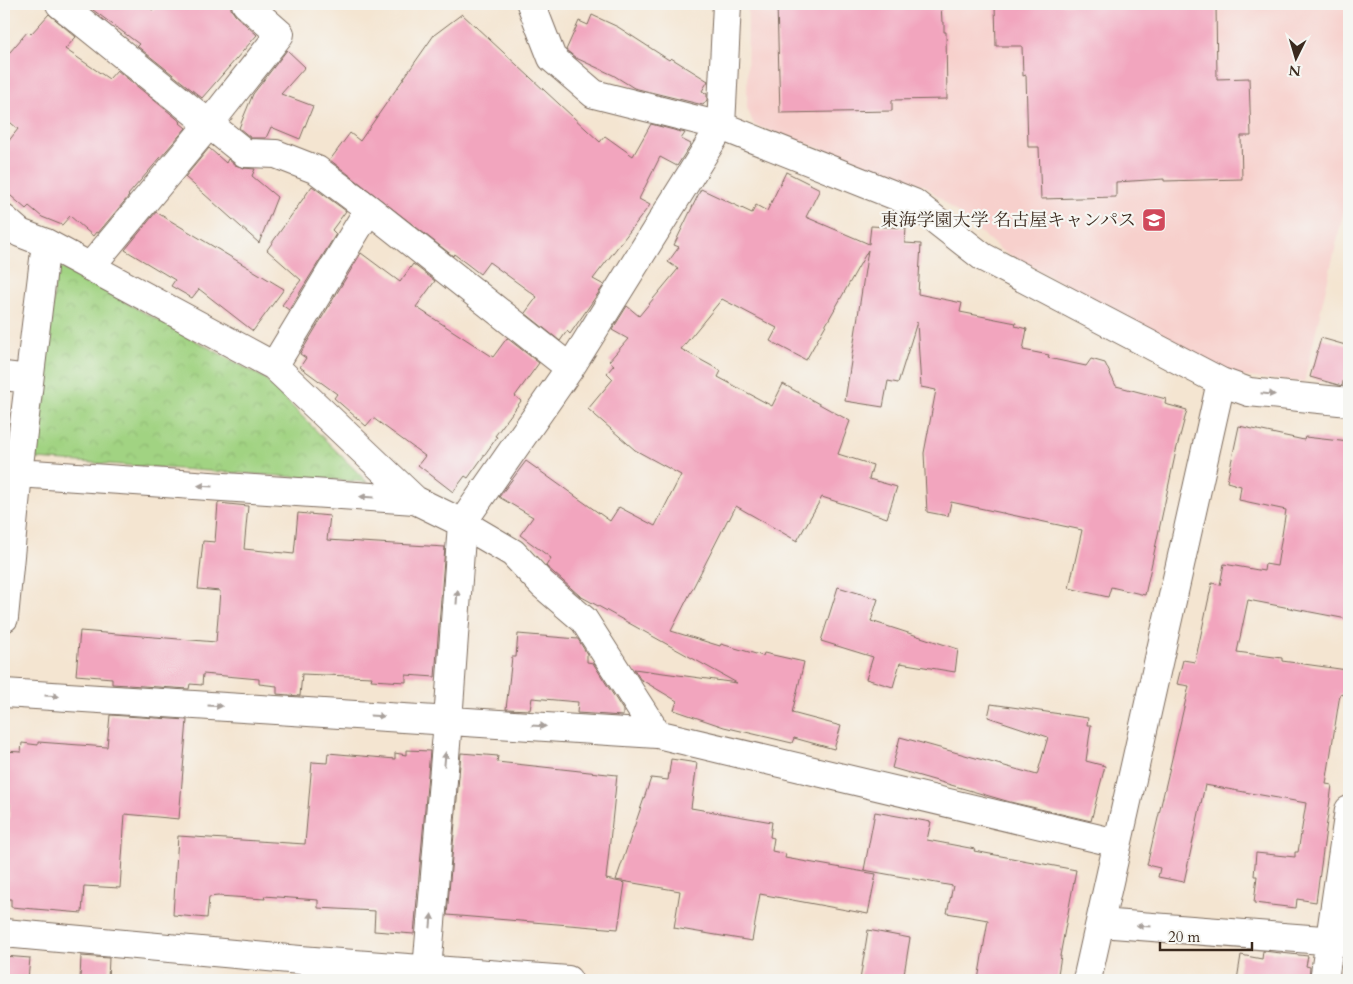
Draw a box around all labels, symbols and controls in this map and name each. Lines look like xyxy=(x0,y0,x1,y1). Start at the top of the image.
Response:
north arrow xyxy=(1270,32,1320,82)
text: N xyxy=(1288,60,1302,80)
school or university icon: 東海学園大学 名古屋キャンパス xyxy=(1141,207,1167,233)
place label: 東海学園大学 名古屋キャンパス xyxy=(880,208,1136,233)
one-way arrow xyxy=(1260,390,1276,398)
one-way arrow xyxy=(196,482,212,490)
one-way arrow xyxy=(359,493,375,501)
one-way arrow xyxy=(453,589,461,605)
one-way arrow xyxy=(45,692,61,700)
one-way arrow xyxy=(207,702,223,710)
one-way arrow xyxy=(369,713,385,721)
one-way arrow xyxy=(531,723,547,731)
one-way arrow xyxy=(441,751,449,767)
one-way arrow xyxy=(428,913,436,929)
scale bar xyxy=(1160,919,1253,951)
one-way arrow xyxy=(1135,922,1151,930)
text: 20 m xyxy=(1168,927,1200,947)

